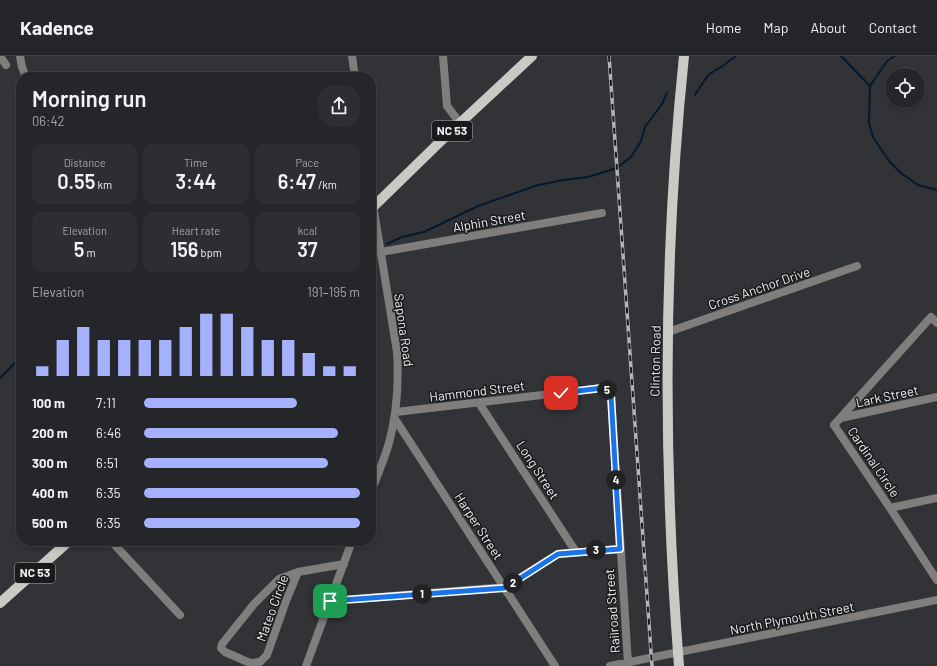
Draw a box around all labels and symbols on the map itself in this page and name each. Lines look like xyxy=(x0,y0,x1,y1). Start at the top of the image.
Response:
road number: NC 53 xyxy=(432,121,472,141)
street label: Alphin Street xyxy=(451,207,527,235)
street label: Cross Anchor Drive xyxy=(706,263,812,313)
street label: Sapona Road xyxy=(391,293,417,367)
street label: Clinton Road xyxy=(646,325,664,397)
pin xyxy=(544,376,578,410)
street label: Hammond Street xyxy=(429,377,525,405)
pin: 5 xyxy=(597,380,617,400)
street label: Lark Street xyxy=(854,382,920,410)
street label: Cardinal Circle xyxy=(845,424,903,500)
street label: Long Street xyxy=(513,438,563,502)
pin: 4 xyxy=(606,470,626,490)
street label: Harper Street xyxy=(451,489,507,563)
pin: 3 xyxy=(586,540,606,560)
road number: NC 53 xyxy=(15,563,55,583)
street label: Railroad Street xyxy=(601,568,623,654)
street label: Mateo Circle xyxy=(253,573,291,643)
pin: 2 xyxy=(503,573,523,593)
pin xyxy=(313,584,347,618)
pin: 1 xyxy=(412,584,432,604)
street label: North Plymouth Street xyxy=(728,598,856,638)

